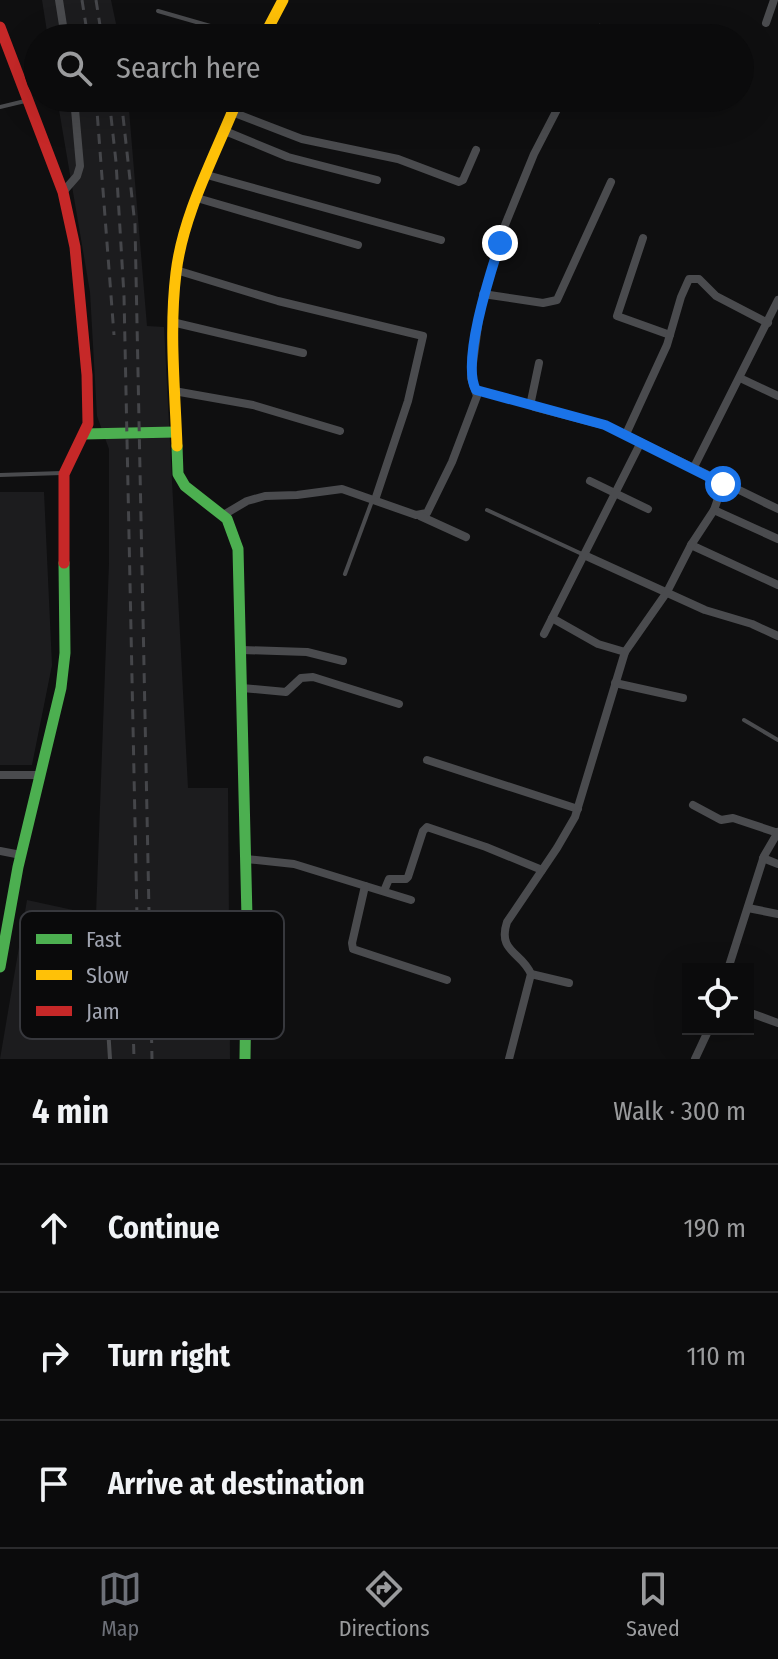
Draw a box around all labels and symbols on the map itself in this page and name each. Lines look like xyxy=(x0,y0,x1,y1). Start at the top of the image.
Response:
route end xyxy=(482,225,518,261)
route start xyxy=(705,466,741,502)
legend xyxy=(20,911,284,1039)
text: Fast xyxy=(86,926,122,953)
text: Slow xyxy=(86,962,129,989)
text: Jam xyxy=(86,998,120,1025)

